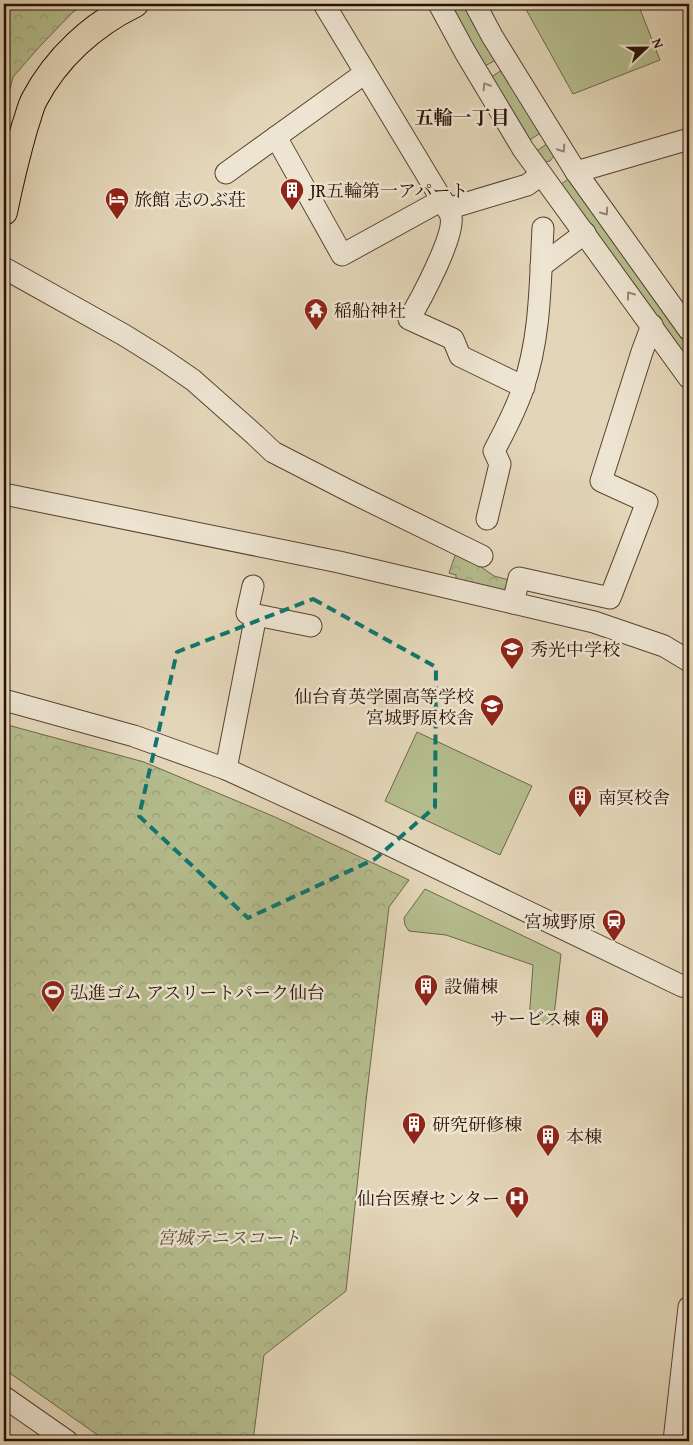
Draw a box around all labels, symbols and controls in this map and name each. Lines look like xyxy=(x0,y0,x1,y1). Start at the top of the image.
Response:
north arrow xyxy=(620,22,670,72)
text: N xyxy=(647,35,669,52)
one-way arrow xyxy=(482,83,492,92)
district label: 五輪一丁目 xyxy=(414,103,510,131)
one-way arrow xyxy=(555,144,565,153)
building icon: JR五輪第一アパート xyxy=(279,177,305,211)
place label: JR五輪第一アパート xyxy=(308,177,469,204)
hotel icon: 旅館 志のぶ荘 xyxy=(104,186,130,220)
place label: 旅館 志のぶ荘 xyxy=(134,186,246,213)
one-way arrow xyxy=(599,206,608,215)
one-way arrow xyxy=(627,291,636,301)
temple icon: 稲船神社 xyxy=(303,297,329,331)
place label: 稲船神社 xyxy=(334,297,406,324)
school or university icon: 秀光中学校 xyxy=(499,636,525,670)
place label: 秀光中学校 xyxy=(530,636,620,663)
place label: 仙台育英学園高等学校 宮城野原校舎 xyxy=(294,683,474,731)
school or university icon: 仙台育英学園高等学校 宮城野原校舎 xyxy=(479,693,505,727)
building icon: 南冥校舎 xyxy=(567,784,593,818)
place label: 南冥校舎 xyxy=(598,784,670,811)
place label: 宮城野原 xyxy=(524,908,596,935)
station icon: 宮城野原 xyxy=(601,908,627,942)
building icon: 設備棟 xyxy=(413,973,439,1007)
place label: 設備棟 xyxy=(444,973,498,1000)
sports icon: 弘進ゴム アスリートパーク仙台 xyxy=(40,979,66,1013)
place label: 弘進ゴム アスリートパーク仙台 xyxy=(70,979,325,1006)
place label: サービス棟 xyxy=(490,1005,580,1032)
building icon: サービス棟 xyxy=(584,1005,610,1039)
building icon: 研究研修棟 xyxy=(401,1111,427,1145)
place label: 研究研修棟 xyxy=(432,1111,522,1138)
building icon: 本棟 xyxy=(535,1123,561,1157)
place label: 本棟 xyxy=(566,1123,602,1150)
place label: 仙台医療センター xyxy=(357,1185,500,1212)
hospital icon: 仙台医療センター xyxy=(504,1185,530,1219)
park label: 宮城テニスコート xyxy=(157,1224,301,1251)

